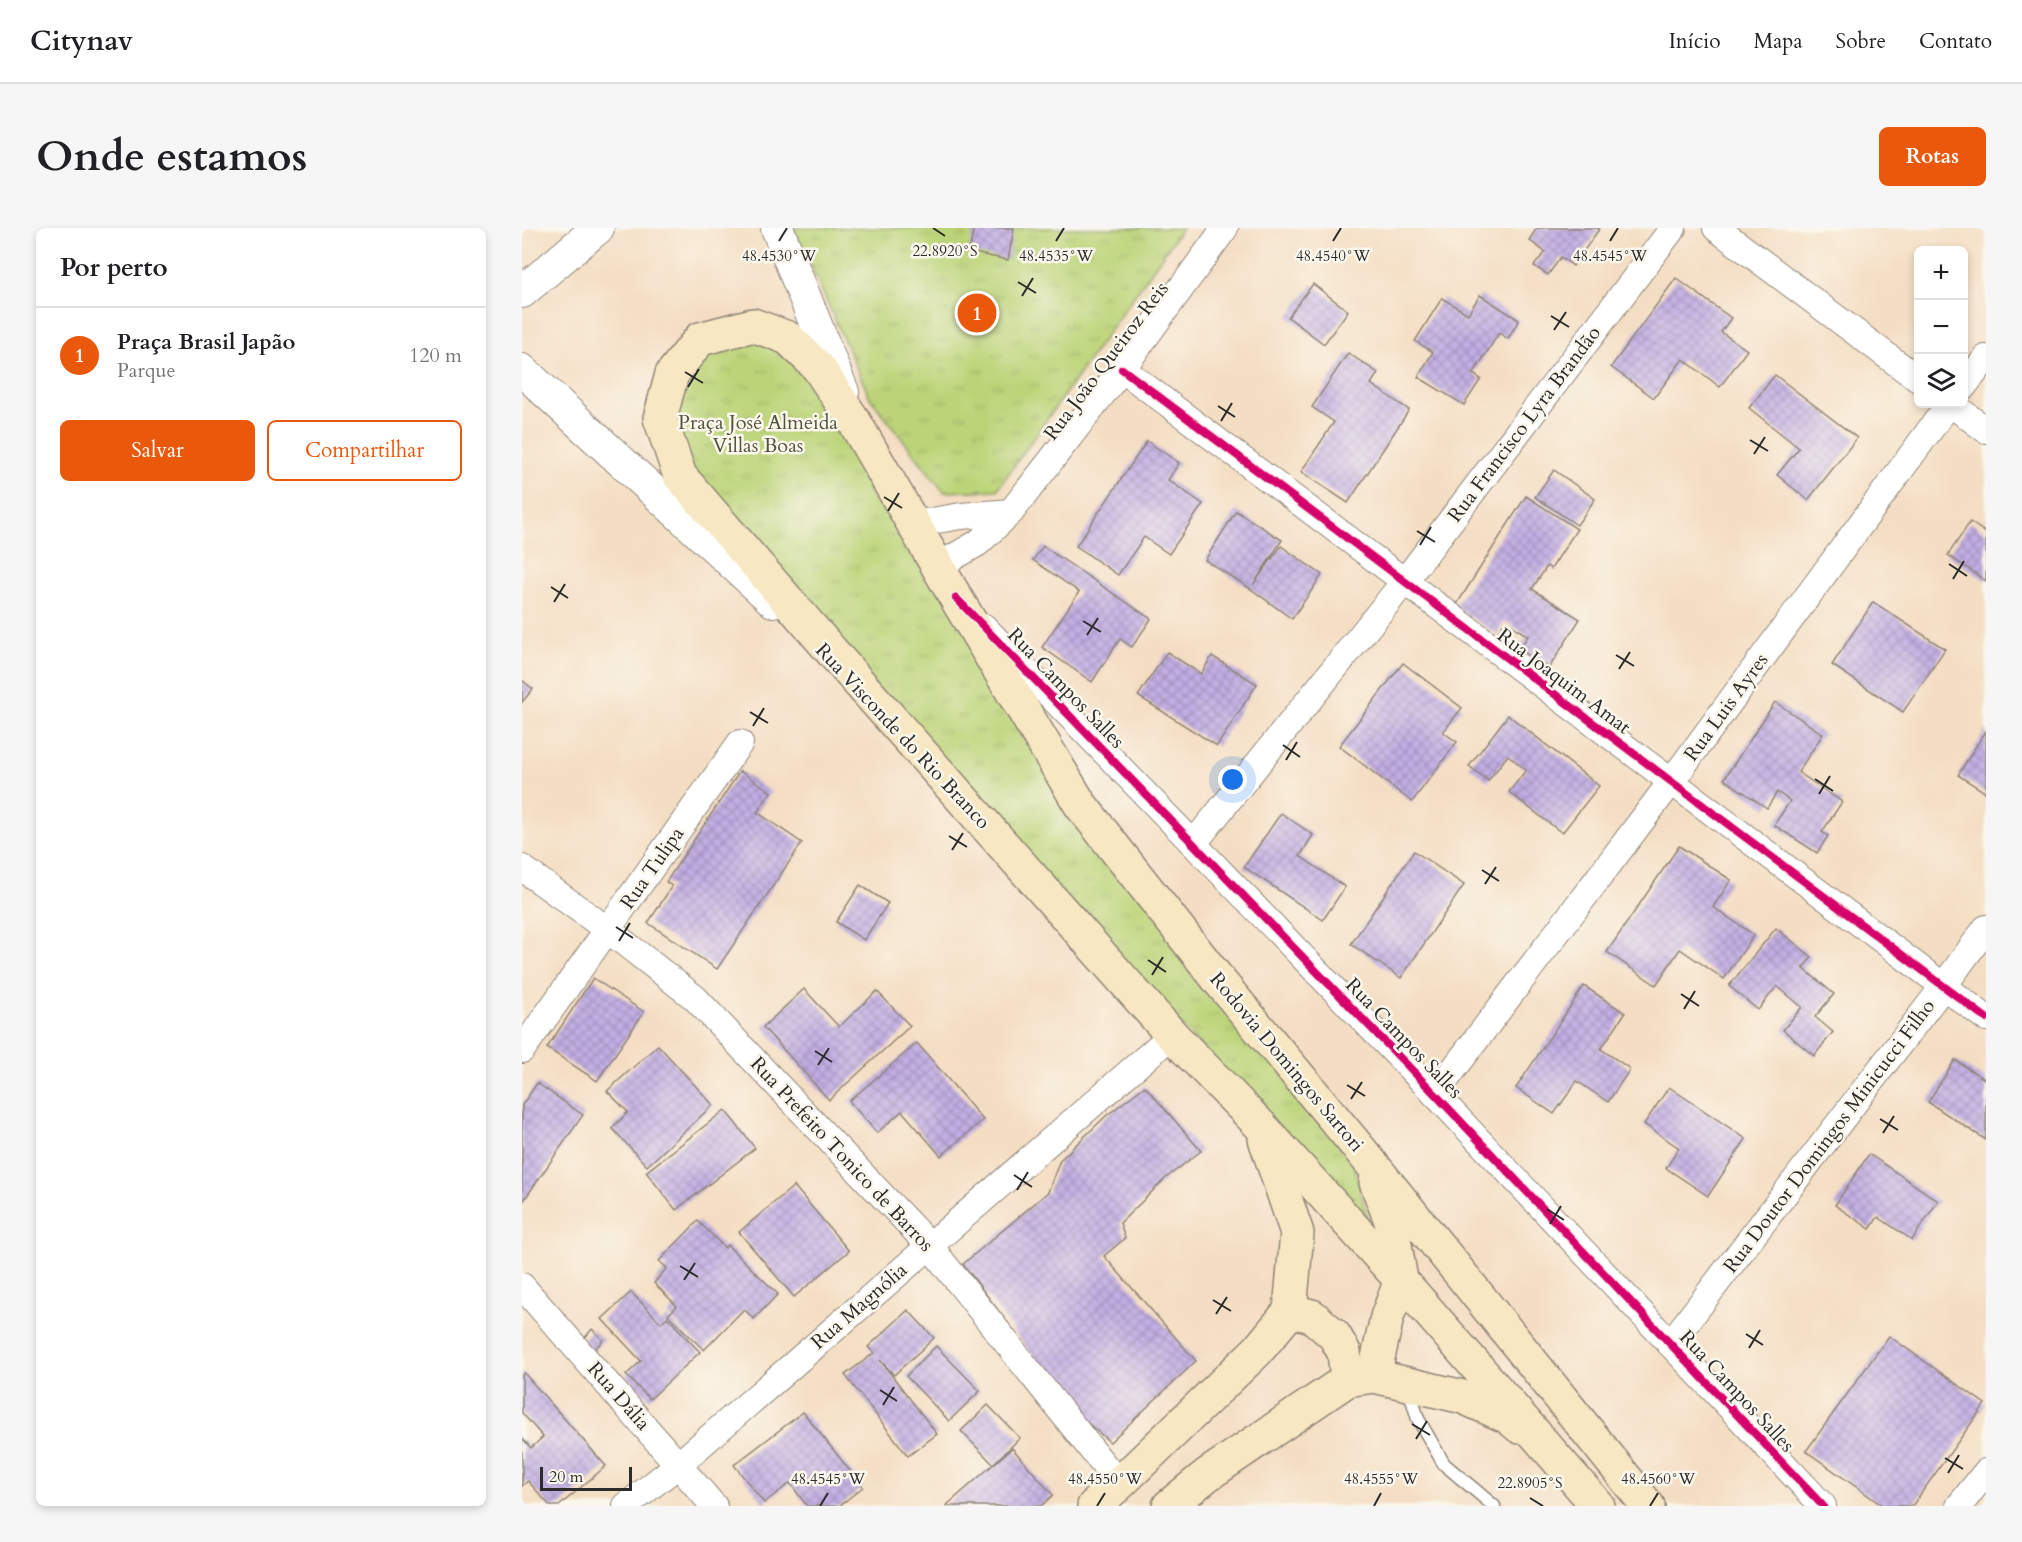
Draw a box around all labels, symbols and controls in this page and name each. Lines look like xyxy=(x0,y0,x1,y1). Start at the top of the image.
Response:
text: Citynav xyxy=(30,22,133,60)
text: Início xyxy=(1669,27,1721,56)
text: Mapa xyxy=(1754,27,1803,56)
text: Sobre xyxy=(1836,27,1886,56)
text: Contato xyxy=(1919,27,1992,56)
button: Rotas xyxy=(1879,127,1986,186)
text: Onde estamos xyxy=(36,128,307,185)
text: 22.8920°S xyxy=(912,241,978,261)
text: 48.4530°W xyxy=(742,246,817,266)
text: 48.4535°W xyxy=(1019,246,1094,266)
text: 48.4540°W xyxy=(1296,246,1371,266)
text: 48.4545°W xyxy=(1573,246,1648,266)
map controls xyxy=(1914,246,1968,408)
button: + xyxy=(1914,246,1968,300)
text: Por perto xyxy=(60,250,168,285)
street label: Rua João Queiroz Reis xyxy=(1037,276,1175,446)
pin: 1 xyxy=(958,290,996,335)
button: − xyxy=(1914,300,1968,354)
street label: Rua Francisco Lyra Brandão xyxy=(1441,320,1607,528)
text: Praça Brasil Japão xyxy=(117,327,295,357)
text: 1 xyxy=(74,342,85,369)
text: 120 m xyxy=(409,342,462,369)
button: layers xyxy=(1914,354,1968,408)
text: Parque xyxy=(117,357,176,384)
park label: Praça José Almeida Villas Boas xyxy=(678,409,838,459)
button: Salvar xyxy=(60,420,255,481)
button: Compartilhar xyxy=(267,420,462,481)
street label: Rua Campos Salles xyxy=(1001,622,1131,754)
street label: Rua Joaquim Amat xyxy=(1492,622,1637,741)
street label: Rua Visconde do Rio Branco xyxy=(809,637,997,835)
street label: Rua Luis Ayres xyxy=(1678,647,1774,767)
your location xyxy=(1218,765,1247,794)
street label: Rua Tulipa xyxy=(614,821,690,914)
street label: Rodovia Domingos Sartori xyxy=(1204,966,1371,1158)
street label: Rua Campos Salles xyxy=(1339,972,1469,1104)
street label: Rua Doutor Domingos Minicucci Filho xyxy=(1717,993,1941,1278)
street label: Rua Prefeito Tonico de Barros xyxy=(744,1051,940,1257)
street label: Rua Magnólia xyxy=(805,1257,913,1355)
street label: Rua Campos Salles xyxy=(1673,1324,1801,1458)
street label: Rua Dália xyxy=(582,1356,657,1436)
scale bar xyxy=(540,1464,632,1492)
text: 20 m xyxy=(549,1466,583,1488)
text: 48.4545°W xyxy=(791,1469,866,1489)
text: 48.4550°W xyxy=(1068,1469,1143,1489)
text: 48.4555°W xyxy=(1344,1469,1419,1489)
text: 48.4560°W xyxy=(1621,1469,1696,1489)
text: 22.8905°S xyxy=(1497,1473,1563,1493)

